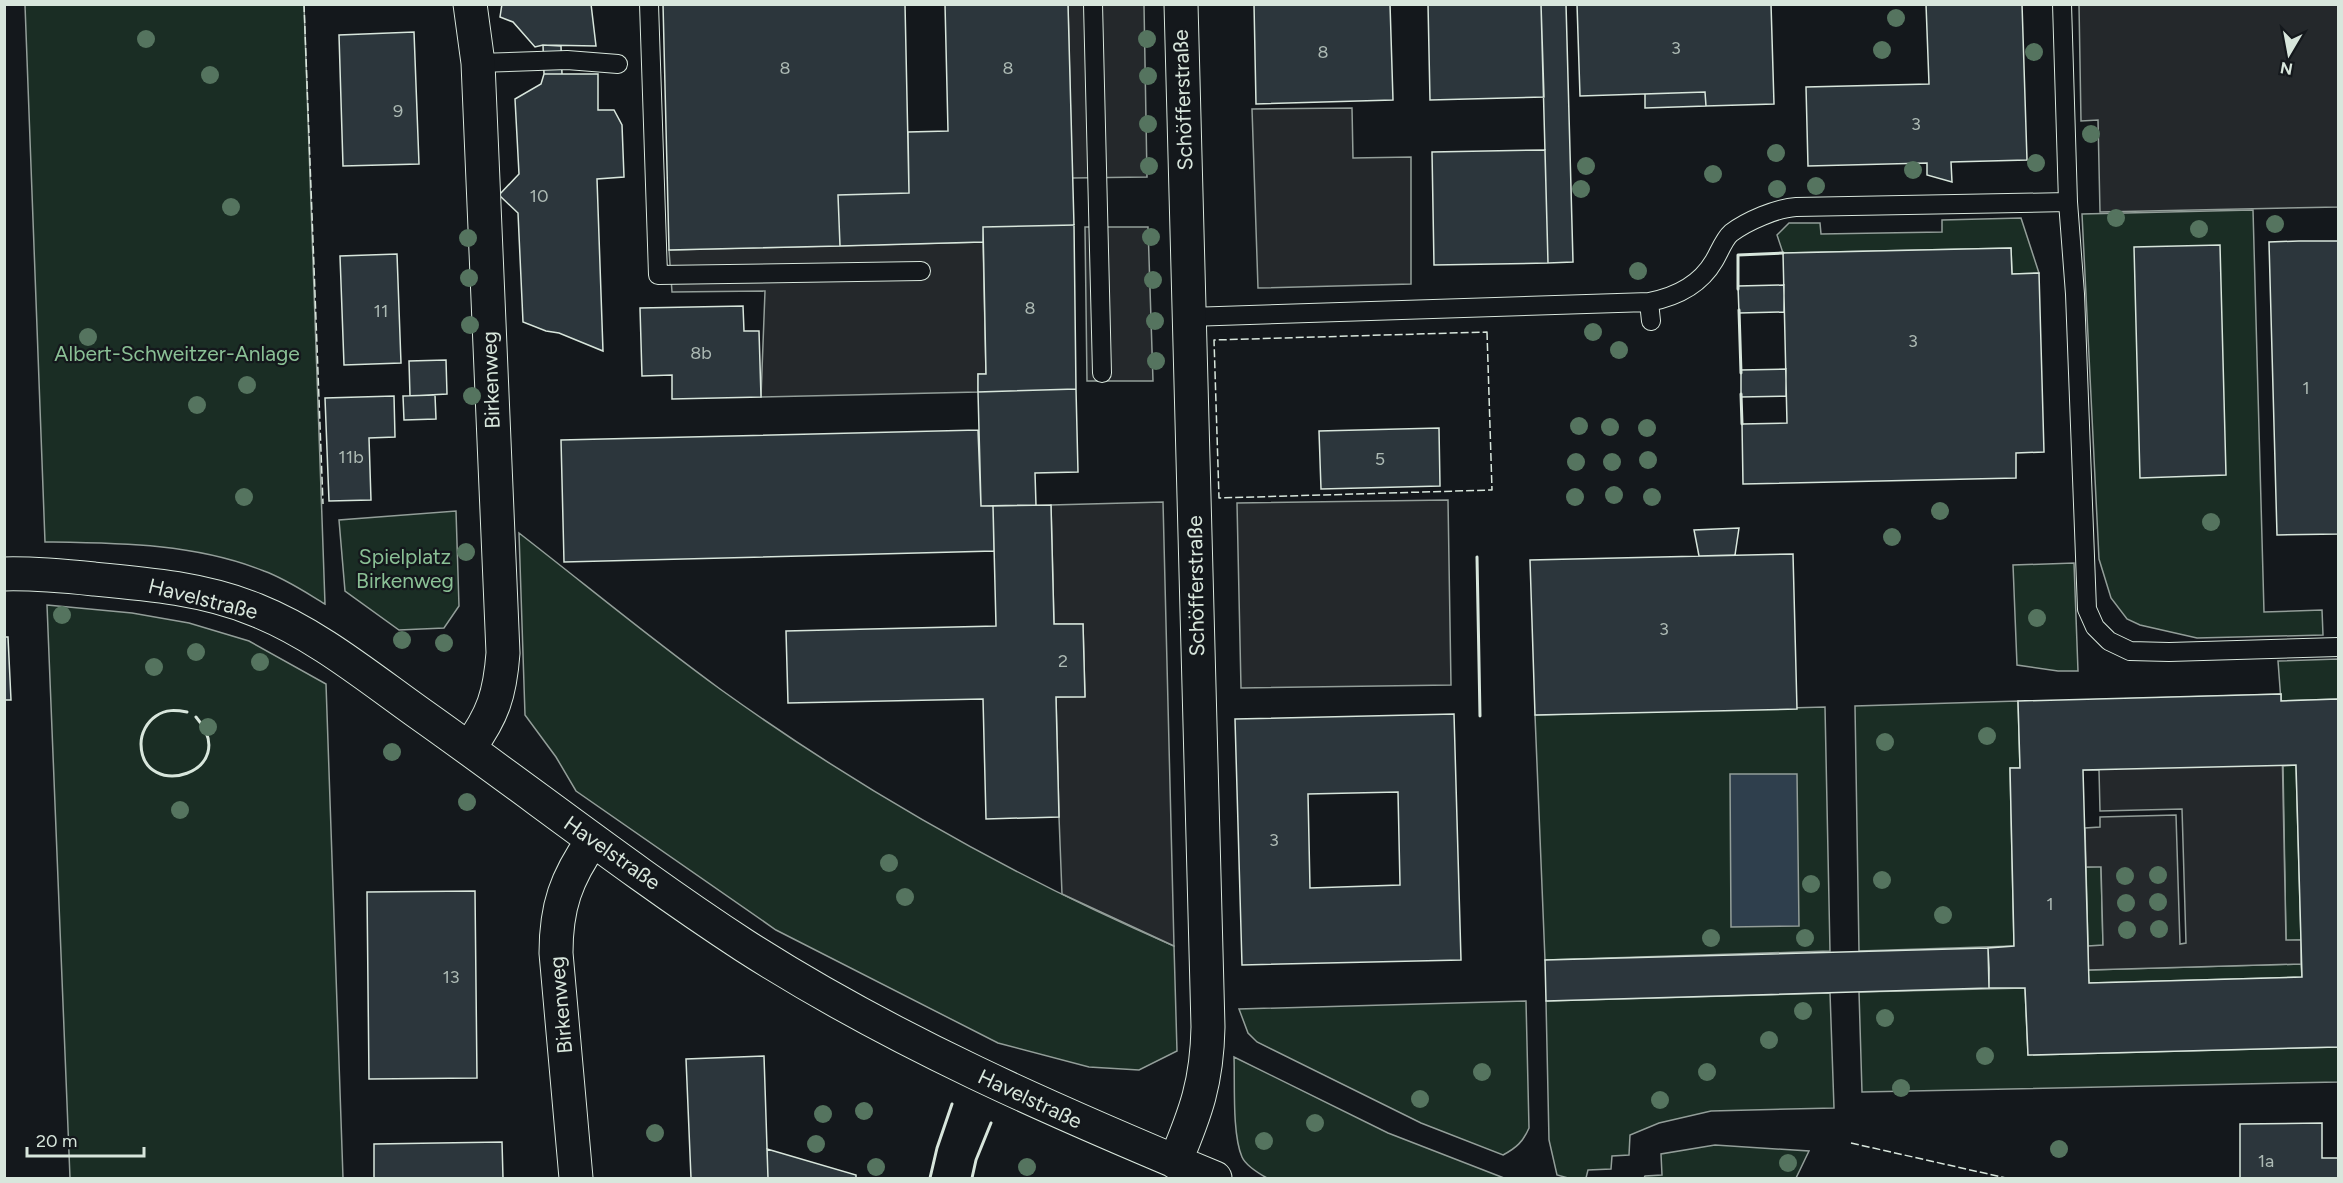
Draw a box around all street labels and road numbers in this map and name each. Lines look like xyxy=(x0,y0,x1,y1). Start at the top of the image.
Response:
street label: Schöfferstraße xyxy=(1168,29,1197,171)
street label: Birkenweg xyxy=(476,331,505,429)
street label: Schöfferstraße xyxy=(1182,515,1209,657)
street label: Havelstraße xyxy=(146,573,260,624)
street label: Havelstraße xyxy=(559,810,665,895)
street label: Birkenweg xyxy=(544,955,577,1055)
street label: Havelstraße xyxy=(974,1064,1086,1134)

